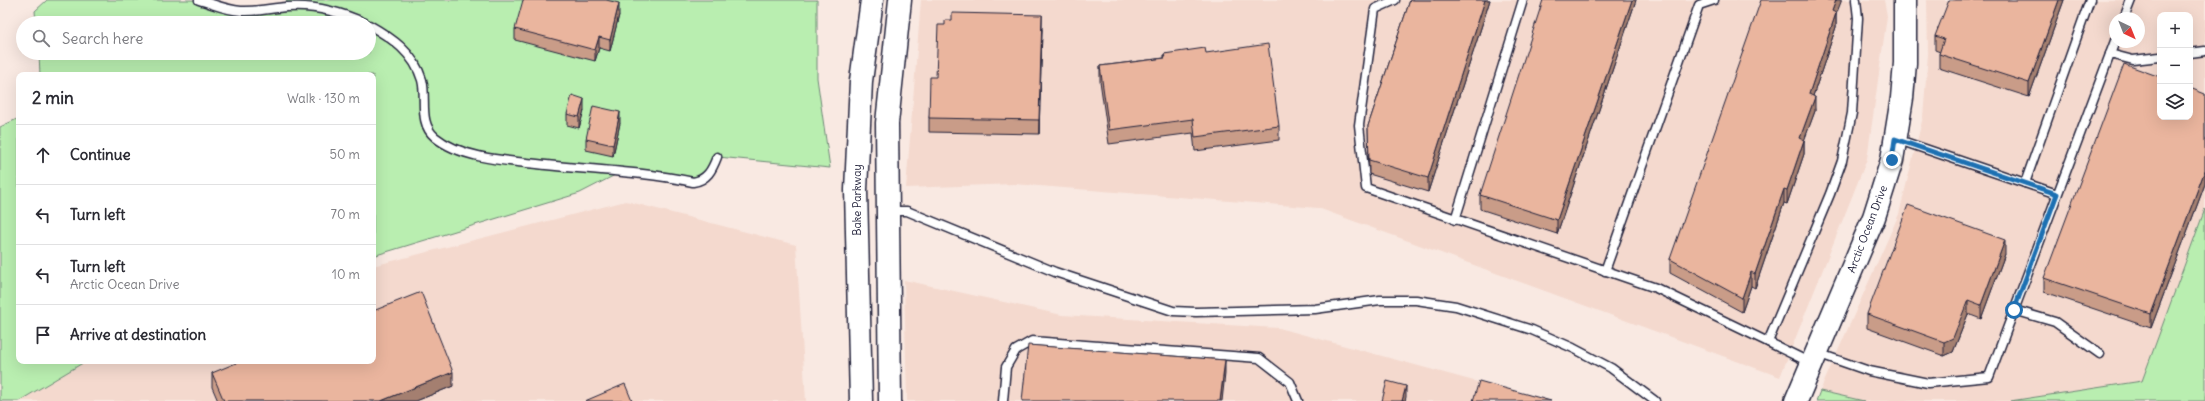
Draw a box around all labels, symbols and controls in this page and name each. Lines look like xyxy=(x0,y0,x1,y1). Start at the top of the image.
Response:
north arrow xyxy=(2109,12,2145,48)
map controls xyxy=(2157,12,2193,120)
button: + xyxy=(2157,12,2193,48)
search box xyxy=(16,16,376,60)
icon: search xyxy=(30,27,52,49)
text: Search here xyxy=(62,29,143,48)
button: − xyxy=(2157,48,2193,84)
button: layers xyxy=(2157,84,2193,120)
text: 2 min xyxy=(32,87,74,109)
text: Walk · 130 m xyxy=(287,90,360,107)
icon: ahead xyxy=(32,144,54,166)
text: Continue xyxy=(70,145,131,164)
text: 50 m xyxy=(329,146,360,163)
route end xyxy=(1883,151,1901,169)
street label: Bake Parkway xyxy=(850,164,864,236)
street label: Arctic Ocean Drive xyxy=(1844,183,1890,275)
icon: left xyxy=(32,204,54,226)
text: Turn left xyxy=(70,205,125,224)
text: 70 m xyxy=(331,206,360,223)
text: Turn left xyxy=(70,257,125,276)
icon: left xyxy=(32,264,54,286)
text: 10 m xyxy=(332,266,360,283)
text: Arctic Ocean Drive xyxy=(70,276,179,293)
route start xyxy=(2005,301,2023,319)
icon: arrive xyxy=(32,324,54,346)
text: Arrive at destination xyxy=(70,325,206,344)

